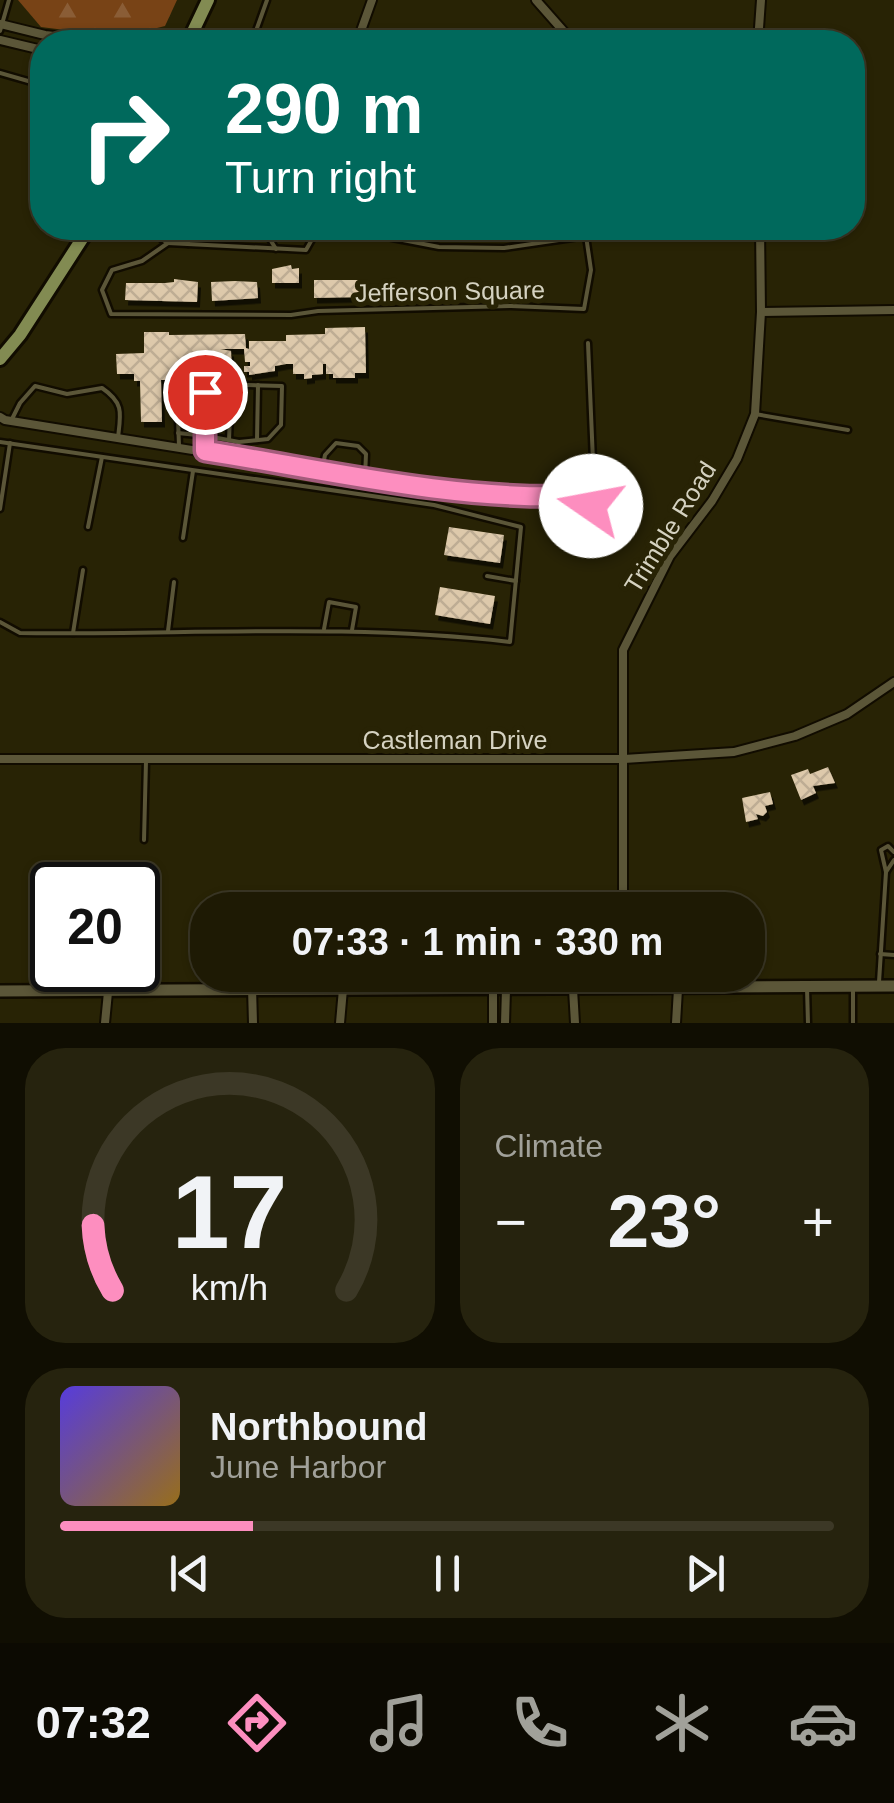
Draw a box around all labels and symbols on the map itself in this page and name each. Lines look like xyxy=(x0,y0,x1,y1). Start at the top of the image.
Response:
street label: Jefferson Square xyxy=(355,275,545,307)
pin xyxy=(163,350,248,435)
position arrow xyxy=(539,454,643,558)
street label: Trimble Road xyxy=(619,456,721,598)
street label: Castleman Drive xyxy=(363,726,547,754)
speed limit sign: 20 xyxy=(30,862,160,992)

